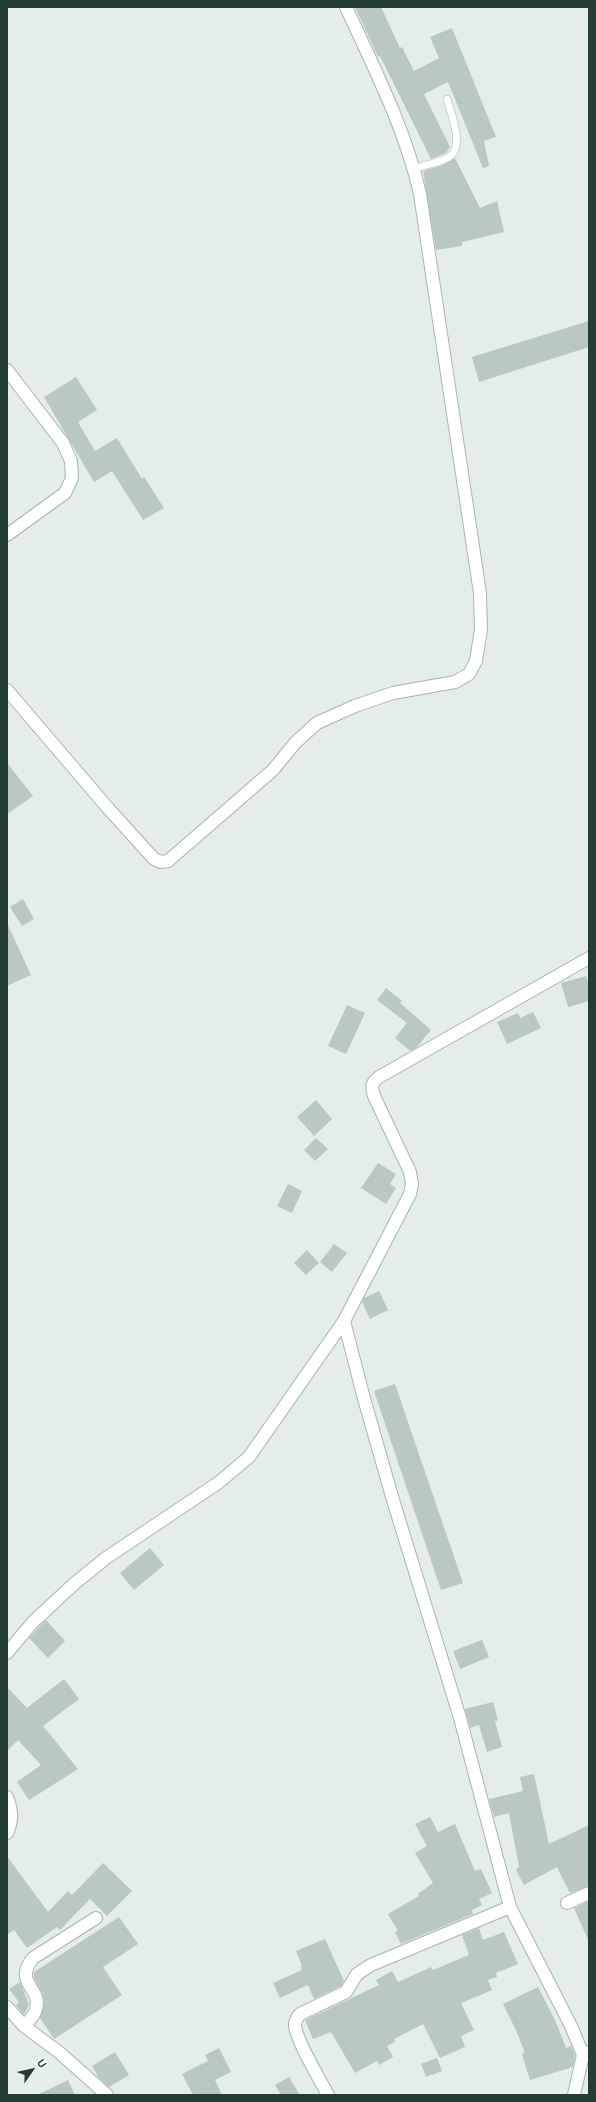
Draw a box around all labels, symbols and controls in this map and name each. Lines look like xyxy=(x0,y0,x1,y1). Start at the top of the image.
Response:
north arrow xyxy=(12,2050,52,2090)
text: U xyxy=(34,2056,50,2070)

